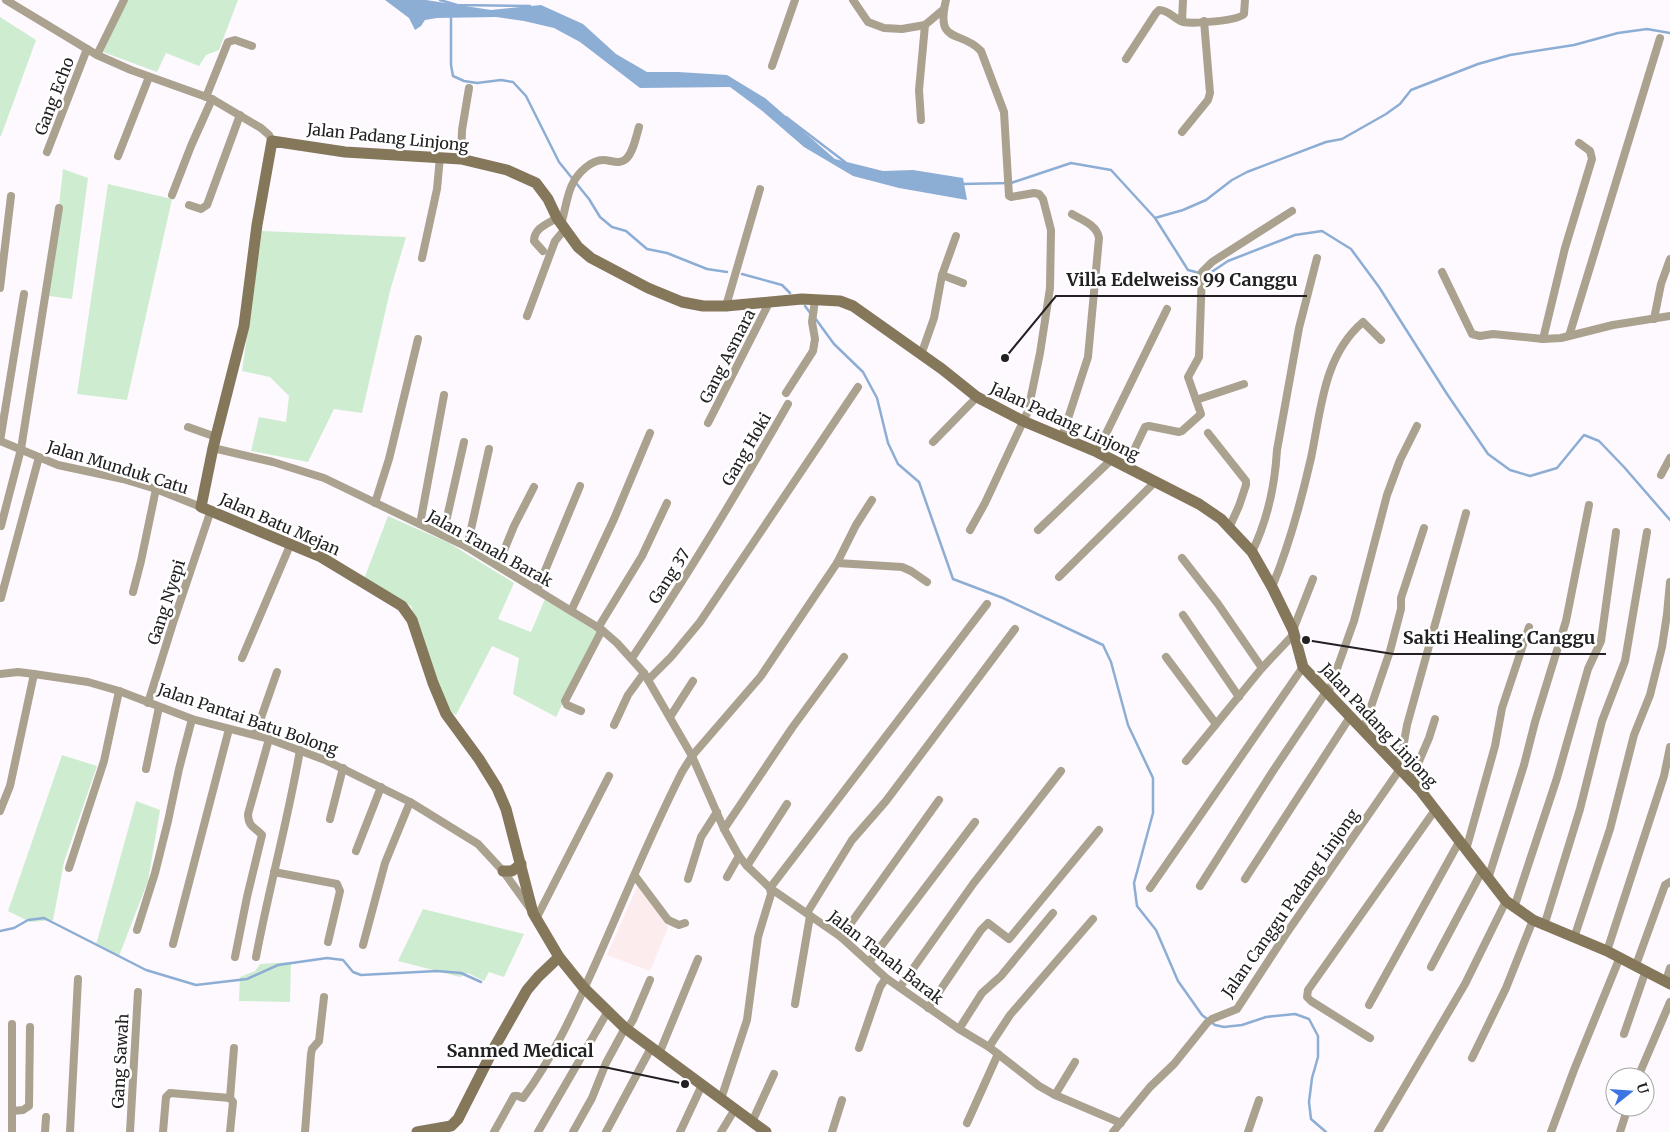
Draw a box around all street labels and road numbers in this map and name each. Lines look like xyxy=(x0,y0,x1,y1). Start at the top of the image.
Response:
street label: Gang Echo xyxy=(30,54,78,138)
street label: Jalan Padang Linjong xyxy=(305,118,470,155)
street label: Gang Asmara xyxy=(695,305,760,407)
street label: Jalan Padang Linjong xyxy=(986,377,1143,465)
street label: Gang Hoki xyxy=(717,409,775,489)
street label: Jalan Munduk Catu xyxy=(44,436,191,498)
street label: Jalan Batu Mejan xyxy=(216,488,344,560)
street label: Jalan Tanah Barak xyxy=(423,505,557,591)
street label: Gang 37 xyxy=(644,545,694,607)
street label: Gang Nyepi xyxy=(143,557,189,647)
street label: Jalan Padang Linjong xyxy=(1316,658,1442,791)
street label: Jalan Pantai Batu Bolong xyxy=(154,678,341,759)
street label: Jalan Canggu Padang Linjong xyxy=(1217,805,1363,1002)
street label: Jalan Tanah Barak xyxy=(824,905,948,1009)
street label: Gang Sawah xyxy=(108,1013,132,1109)

